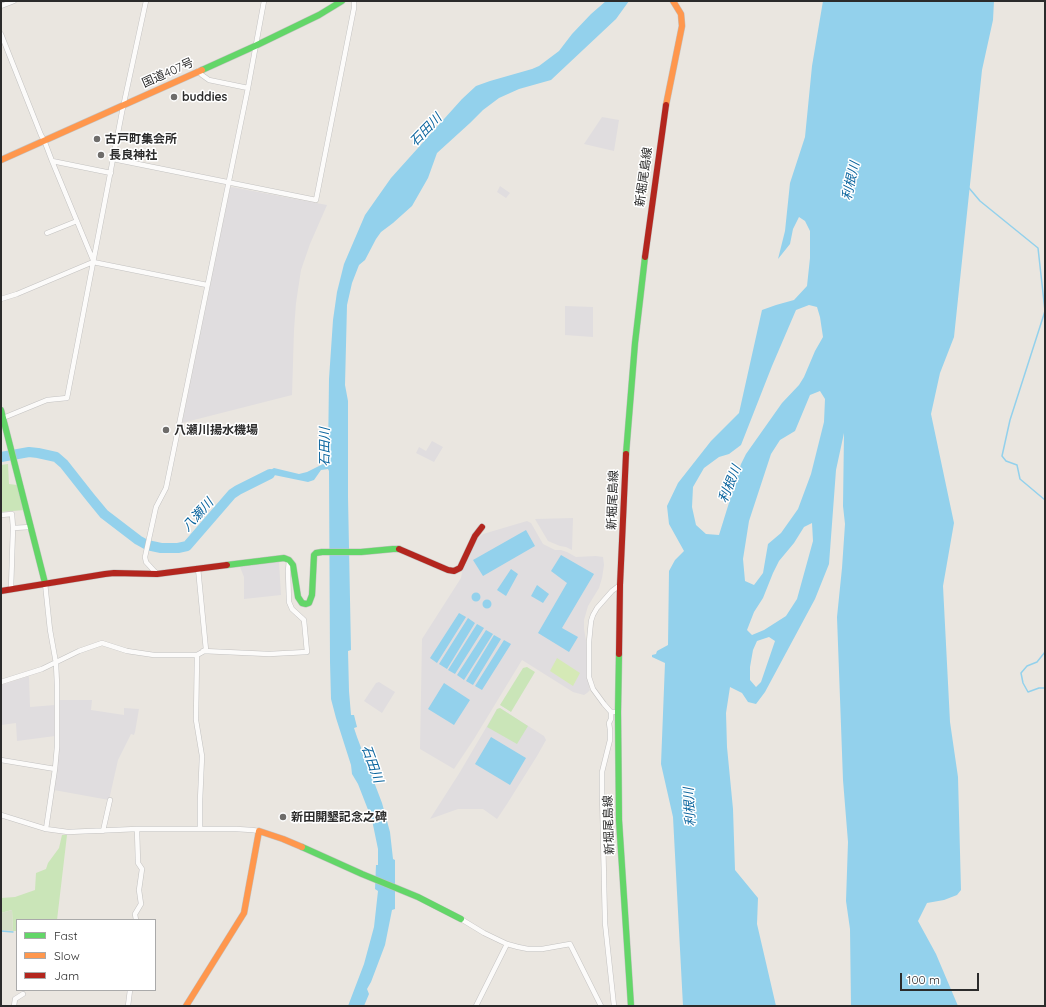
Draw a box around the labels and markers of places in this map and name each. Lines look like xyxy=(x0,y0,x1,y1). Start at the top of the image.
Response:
place label: buddies xyxy=(182,90,227,104)
marker: buddies xyxy=(169,92,179,102)
place label: 古戸町集会所 xyxy=(105,132,177,146)
marker: 古戸町集会所 xyxy=(92,134,102,144)
place label: 長良神社 xyxy=(109,148,157,162)
marker: 長良神社 xyxy=(96,150,106,160)
place label: 八瀬川揚水機場 xyxy=(174,423,258,437)
marker: 八瀬川揚水機場 xyxy=(161,425,171,435)
place label: 新田開墾記念之碑 xyxy=(291,810,387,824)
marker: 新田開墾記念之碑 xyxy=(278,812,288,822)

